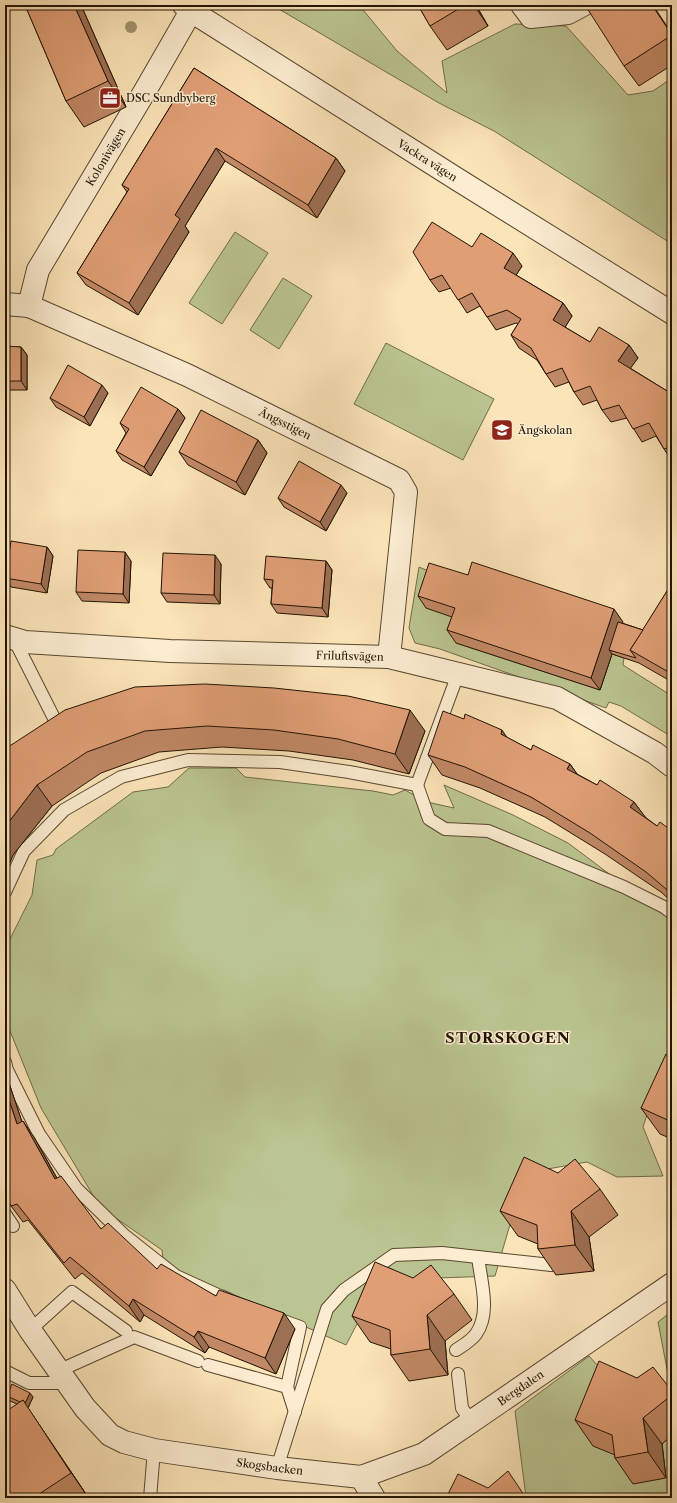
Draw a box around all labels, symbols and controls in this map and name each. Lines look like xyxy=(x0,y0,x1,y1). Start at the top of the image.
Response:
office icon: DSC Sundbyberg xyxy=(97,85,123,111)
place label: DSC Sundbyberg xyxy=(126,91,216,105)
street label: Kolonivägen xyxy=(83,125,129,188)
street label: Vackra vägen xyxy=(394,136,460,185)
street label: Ängsstigen xyxy=(256,404,314,442)
school or university icon: Ängskolan xyxy=(489,417,515,443)
place label: Ängskolan xyxy=(517,423,572,437)
street label: Friluftsvägen xyxy=(316,648,384,664)
district label: STORSKOGEN xyxy=(445,1028,571,1047)
street label: Bergdalen xyxy=(495,1367,546,1409)
street label: Skogsbacken xyxy=(235,1455,304,1478)

